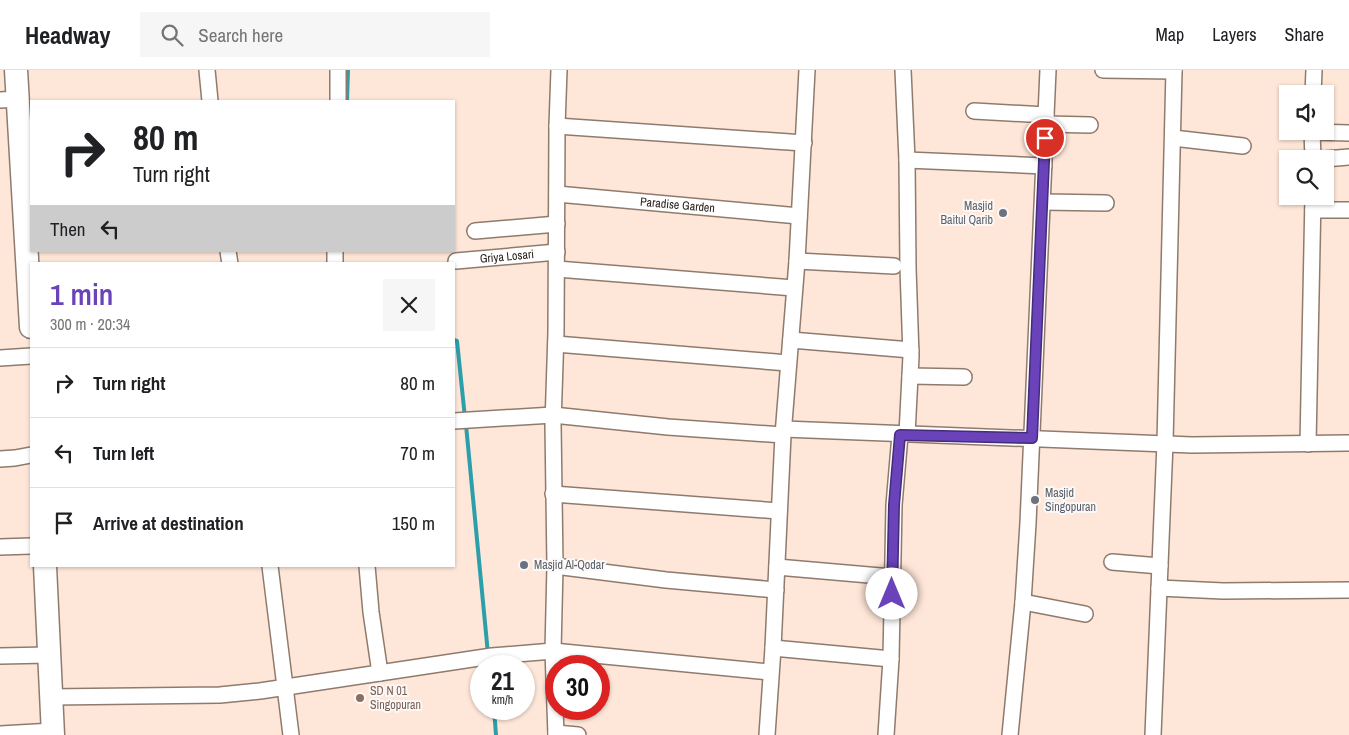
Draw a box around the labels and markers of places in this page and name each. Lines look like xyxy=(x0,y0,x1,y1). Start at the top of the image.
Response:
pin xyxy=(1024,117,1066,159)
place label: Masjid Baitul Qarib xyxy=(940,198,993,228)
marker: Masjid Baitul Qarib xyxy=(997,207,1009,219)
place label: Masjid Singopuran xyxy=(1045,485,1096,515)
marker: Masjid Singopuran xyxy=(1029,494,1041,506)
place label: Masjid Al-Qodar xyxy=(534,557,605,573)
marker: Masjid Al-Qodar xyxy=(518,559,530,571)
place label: SD N 01 Singopuran xyxy=(370,683,421,713)
marker: SD N 01 Singopuran xyxy=(354,692,366,704)

